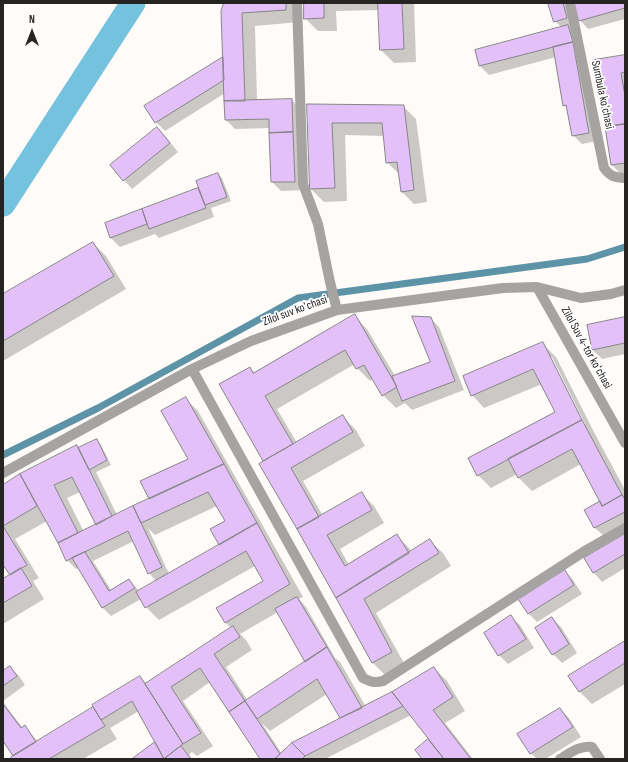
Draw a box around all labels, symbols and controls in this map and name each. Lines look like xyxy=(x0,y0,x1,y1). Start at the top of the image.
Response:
north arrow xyxy=(12,12,52,52)
text: N xyxy=(29,13,35,26)
street label: Sumbula koʻchasi xyxy=(588,59,616,131)
street label: Zilol suv koʻchasi xyxy=(261,293,329,329)
street label: Zilol Suv 4-tor koʻchasi xyxy=(557,304,615,392)

